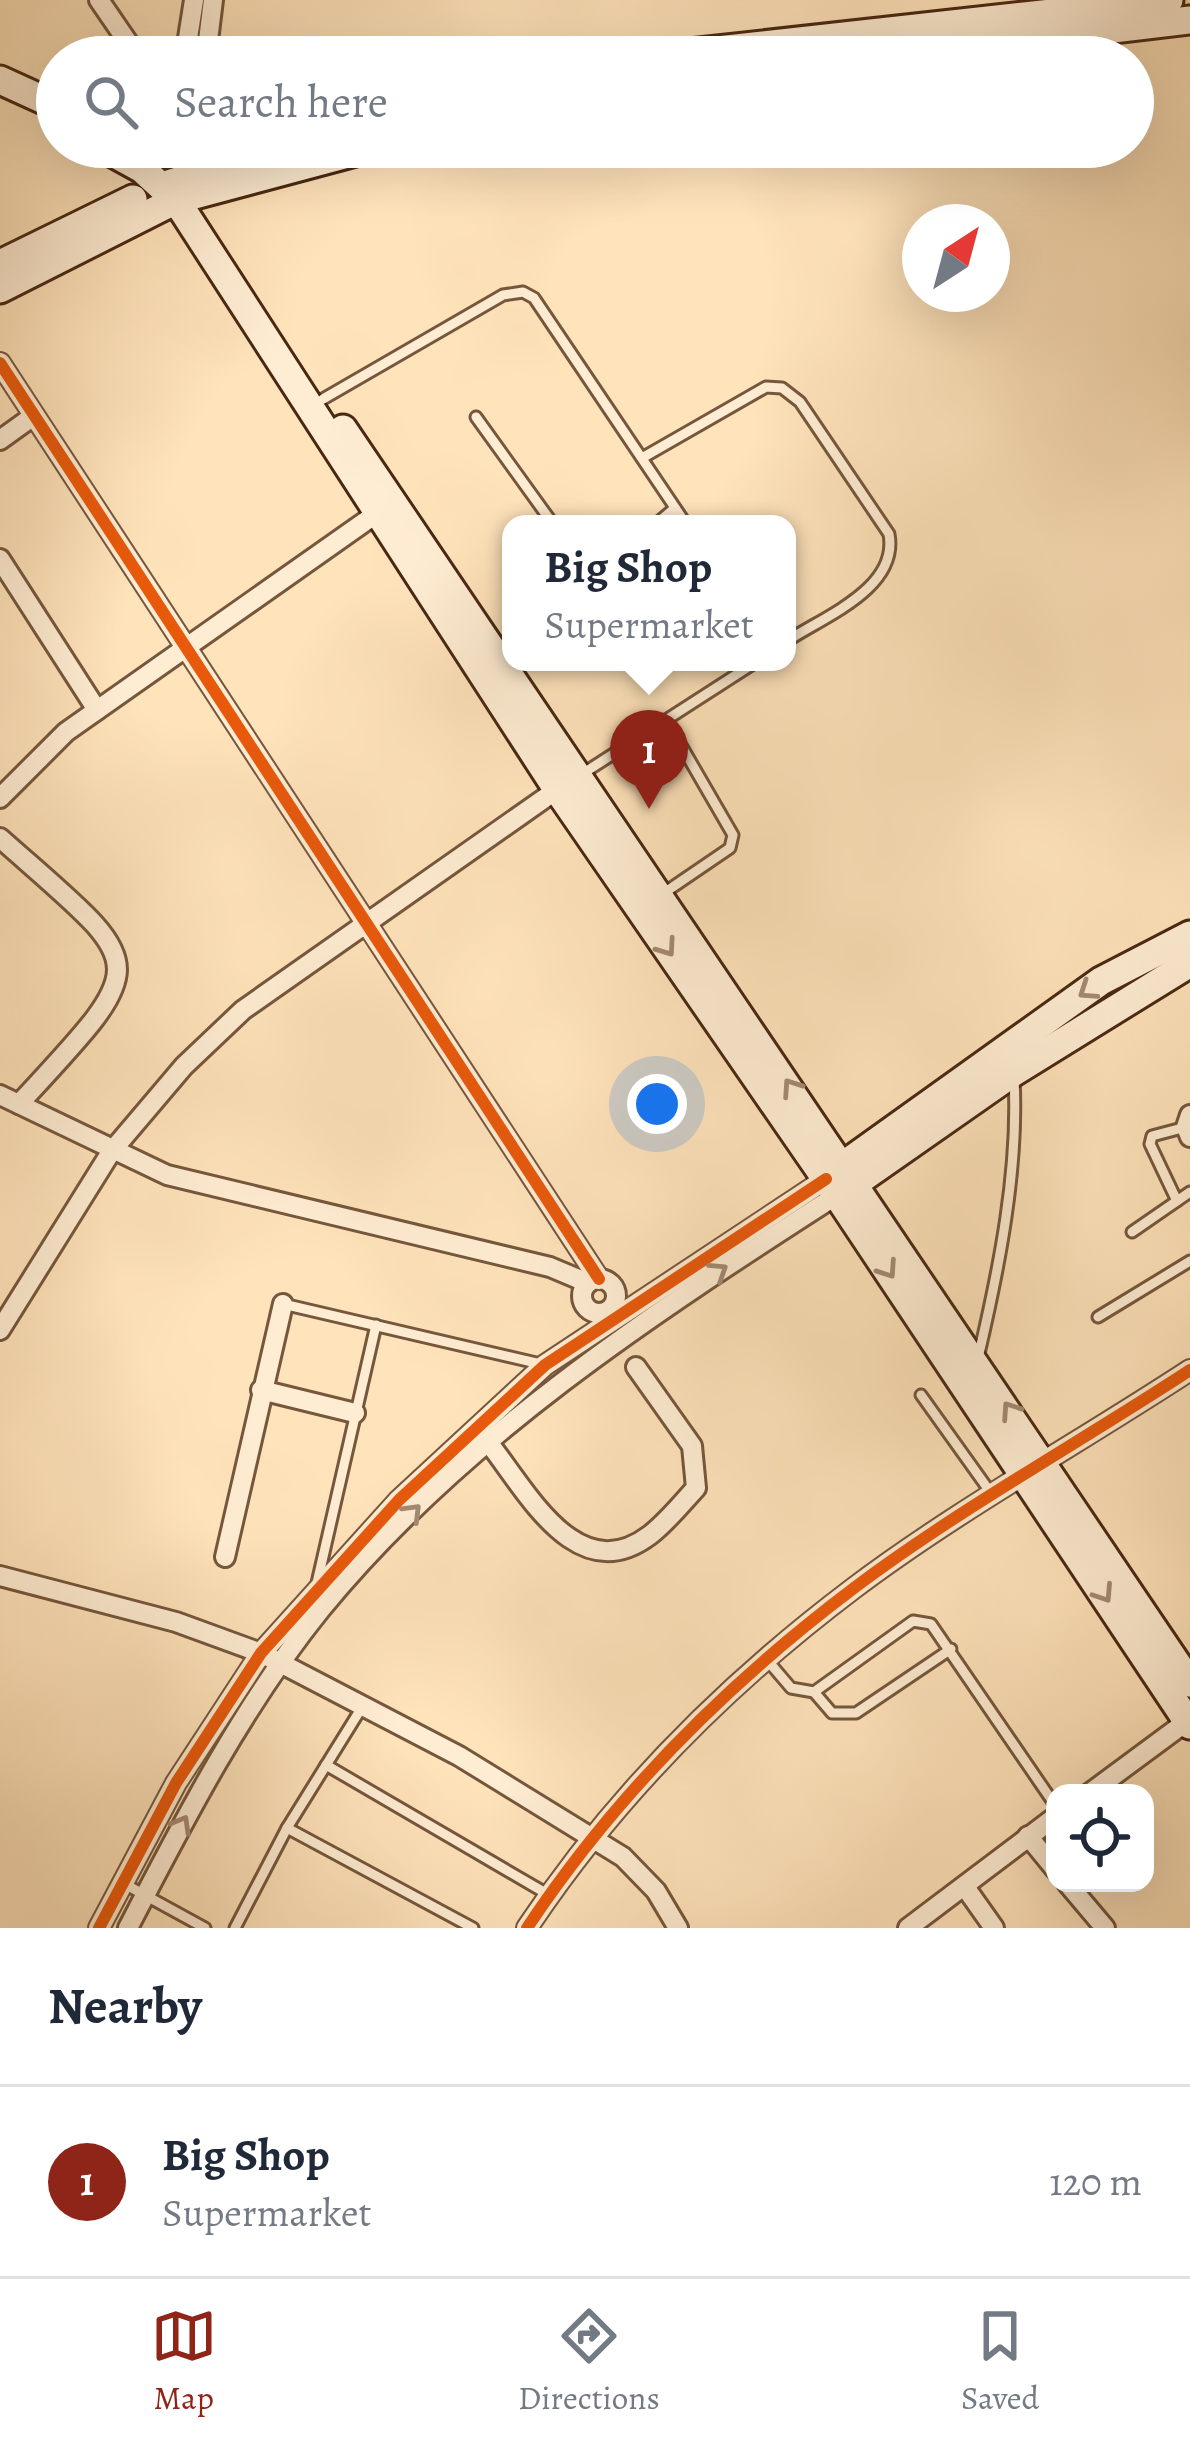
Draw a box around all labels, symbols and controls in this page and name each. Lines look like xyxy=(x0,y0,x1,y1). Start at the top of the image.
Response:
search box xyxy=(36,36,1154,168)
icon: search xyxy=(78,69,144,135)
text: Search here xyxy=(174,71,388,133)
north arrow xyxy=(902,204,1010,312)
popup xyxy=(502,515,796,671)
text: Big Shop xyxy=(544,536,712,598)
text: Supermarket xyxy=(544,598,754,651)
pin: 1 xyxy=(610,710,688,809)
one-way arrow xyxy=(653,935,675,957)
one-way arrow xyxy=(1079,976,1101,998)
your location xyxy=(627,1074,687,1134)
one-way arrow xyxy=(784,1078,806,1100)
one-way arrow xyxy=(873,1256,895,1278)
one-way arrow xyxy=(706,1263,728,1286)
one-way arrow xyxy=(1002,1401,1024,1423)
one-way arrow xyxy=(399,1504,421,1526)
one-way arrow xyxy=(1090,1581,1113,1603)
map controls xyxy=(1046,1784,1154,1892)
button: locate xyxy=(1046,1784,1154,1892)
one-way arrow xyxy=(168,1816,190,1837)
text: Nearby xyxy=(48,1971,202,2041)
text: Big Shop xyxy=(162,2124,330,2186)
text: 1 xyxy=(80,2155,94,2208)
text: 120 m xyxy=(1049,2155,1142,2208)
text: Supermarket xyxy=(162,2186,371,2239)
tab: Map xyxy=(151,2303,217,2420)
tab: Directions xyxy=(518,2303,660,2420)
tab: Saved xyxy=(961,2303,1039,2420)

